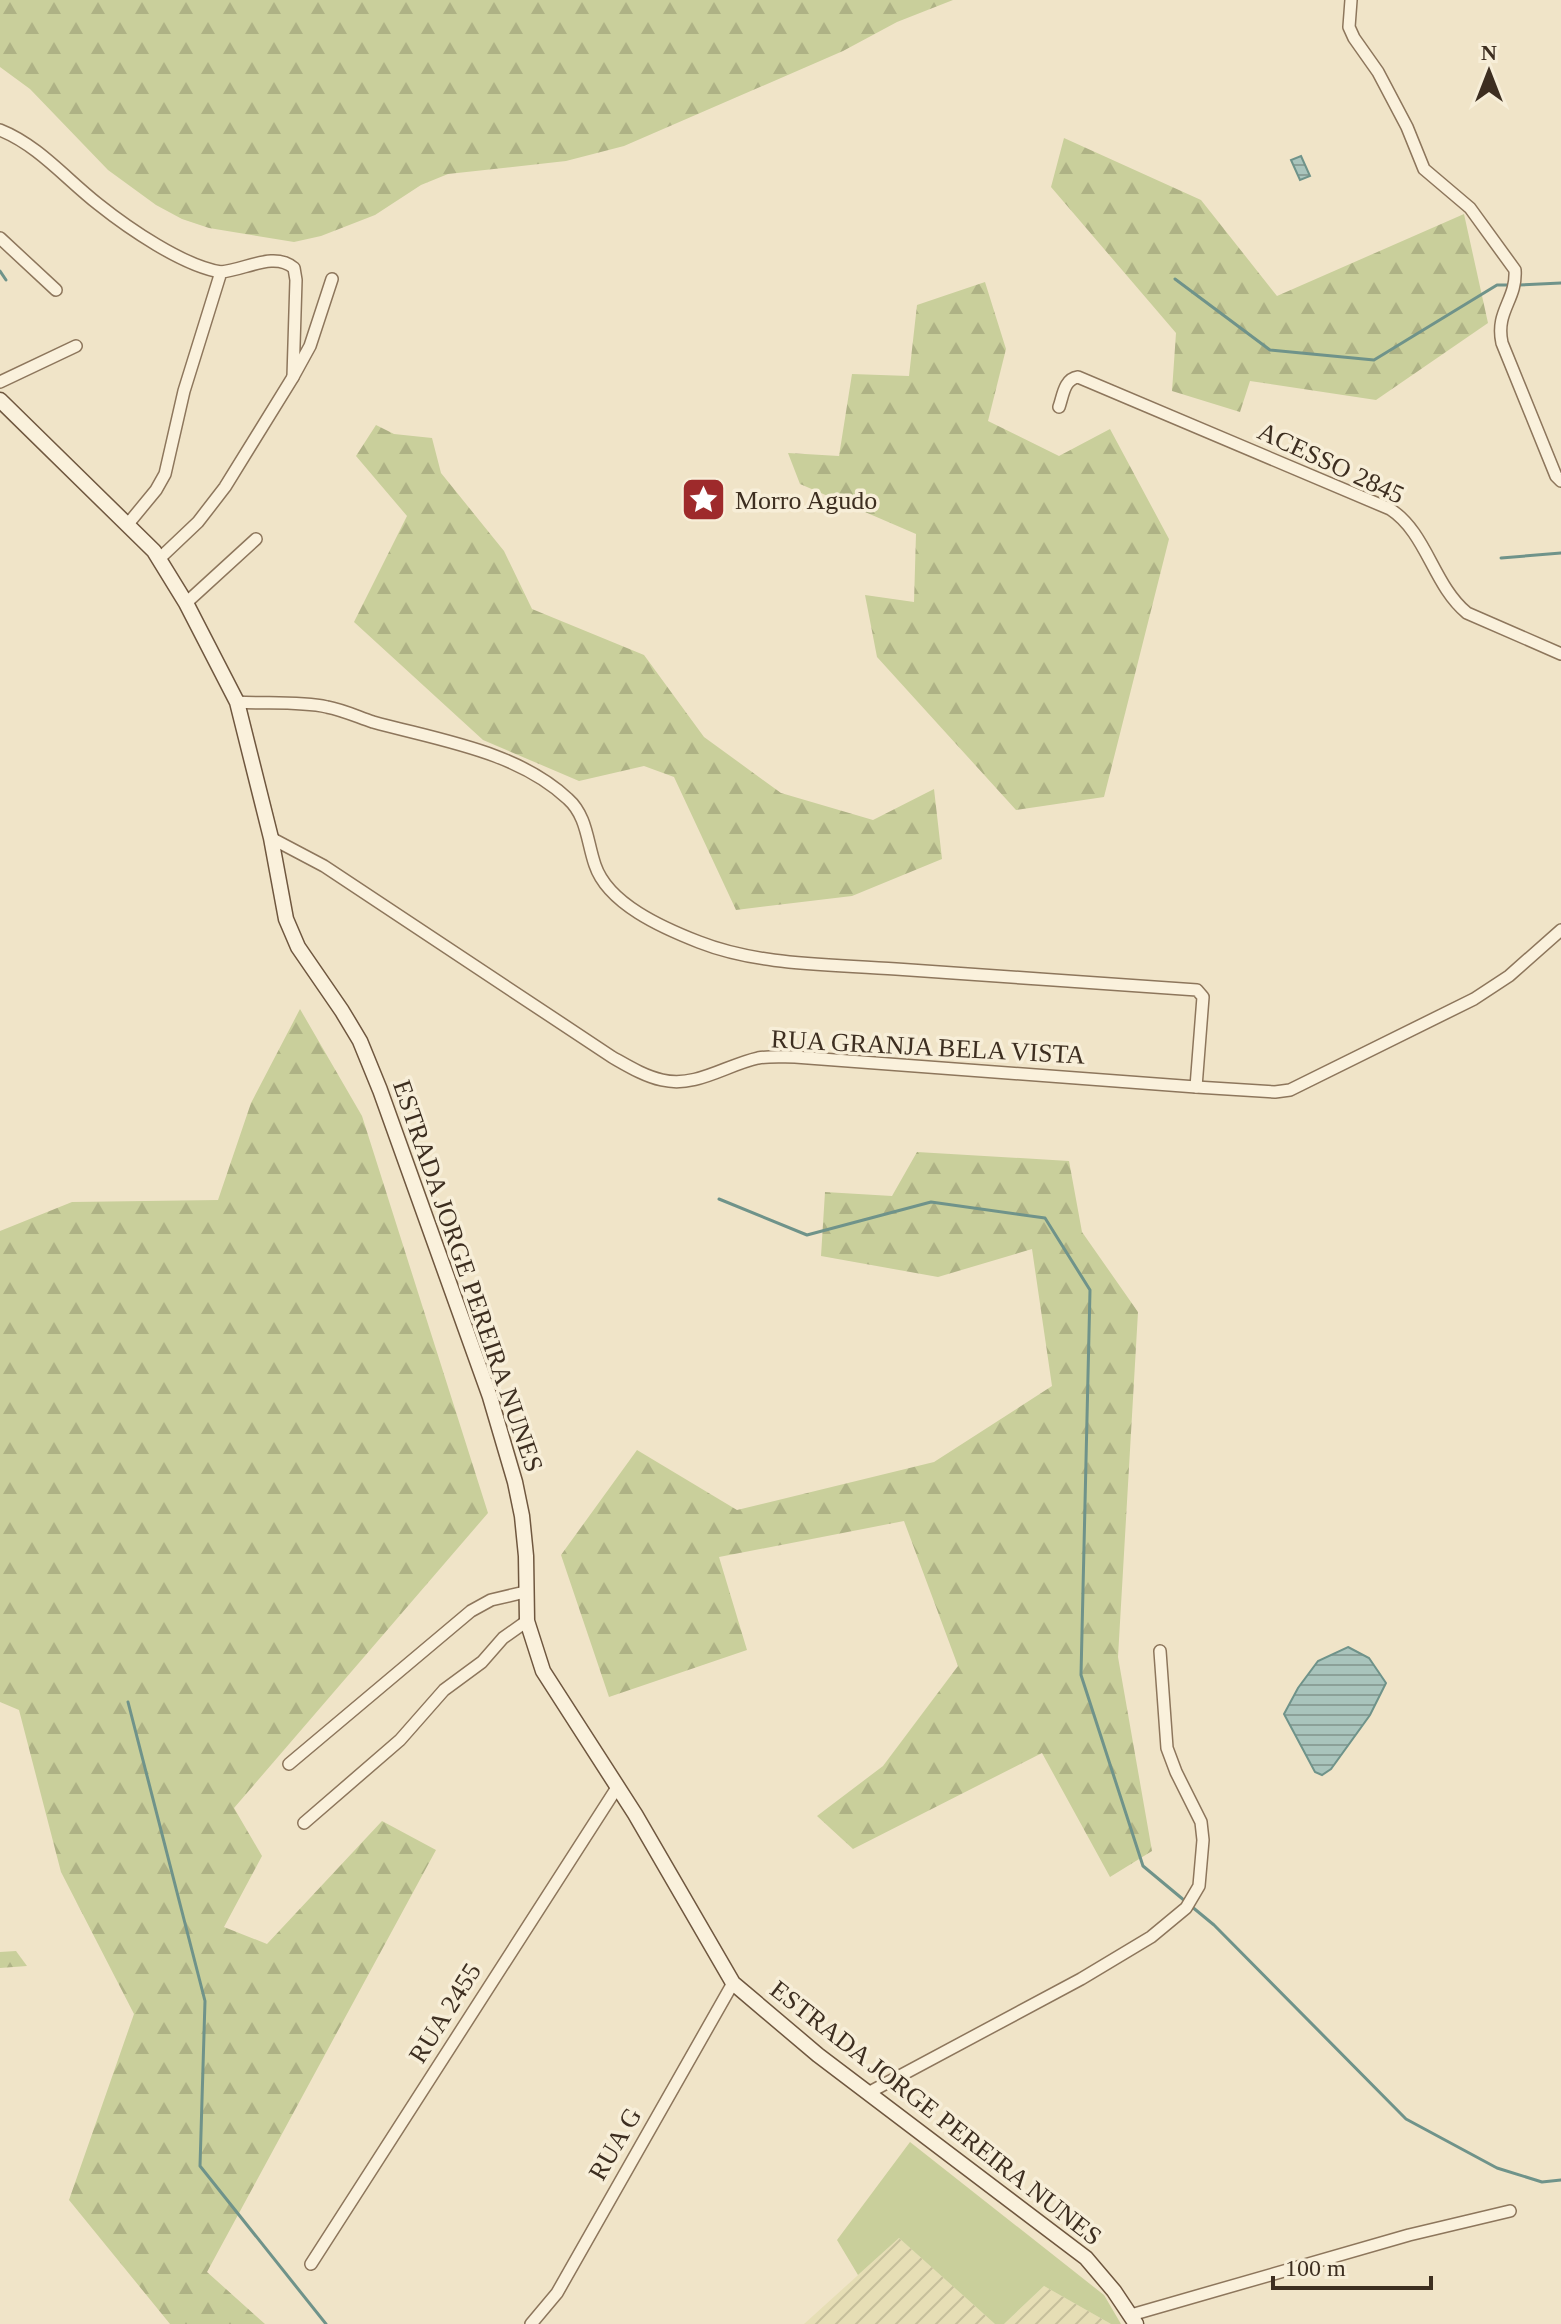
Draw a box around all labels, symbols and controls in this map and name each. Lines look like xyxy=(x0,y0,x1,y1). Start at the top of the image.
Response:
north arrow xyxy=(1449,32,1529,112)
text: N xyxy=(1481,40,1497,65)
street label: ACESSO 2845 xyxy=(1253,416,1409,510)
place icon: Morro Agudo xyxy=(680,476,728,524)
place label: Morro Agudo xyxy=(735,486,877,515)
street label: RUA GRANJA BELA VISTA xyxy=(770,1024,1086,1070)
street label: ESTRADA JORGE PEREIRA NUNES xyxy=(387,1076,549,1476)
street label: RUA 2455 xyxy=(403,1958,487,2068)
street label: ESTRADA JORGE PEREIRA NUNES xyxy=(765,1975,1107,2251)
street label: RUA G xyxy=(583,2103,647,2185)
scale bar xyxy=(1273,2240,1431,2290)
text: 100 m xyxy=(1285,2255,1346,2281)

